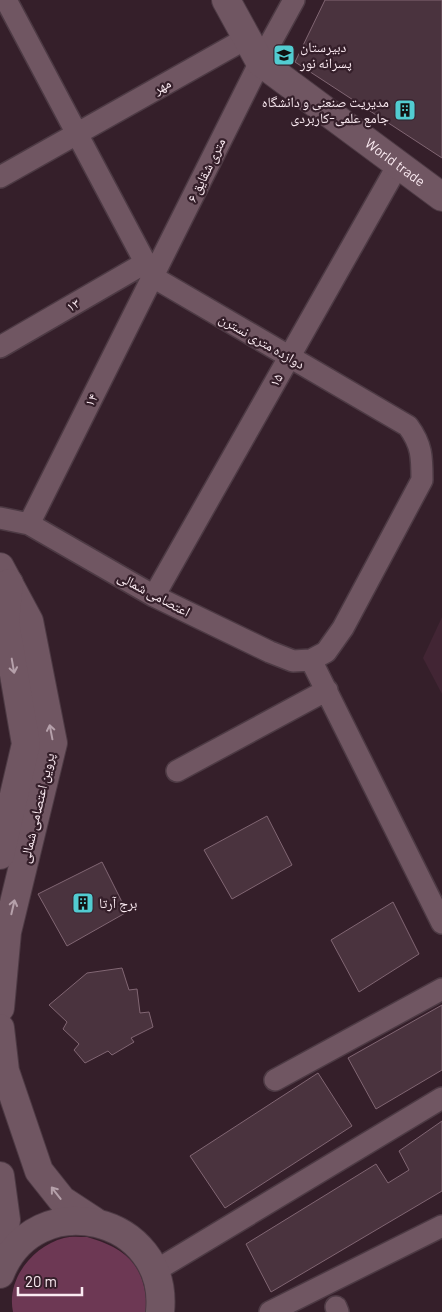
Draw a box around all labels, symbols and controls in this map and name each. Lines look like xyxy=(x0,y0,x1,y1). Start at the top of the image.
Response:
place label: دبیرستان پسرانه نور xyxy=(299,38,352,72)
school or university icon: دبیرستان پسرانه نور xyxy=(272,43,296,67)
street label: مهر xyxy=(149,74,174,99)
place label: مدیریت صنعنی و دانشگاه جامع علمی-کاربردی xyxy=(262,93,389,128)
building icon: مدیریت صنعنی و دانشگاه جامع علمی-کاربردی xyxy=(393,98,417,122)
street label: World trade xyxy=(362,134,429,190)
street label: ۶ متری شقایق xyxy=(183,135,230,206)
street label: ۱۳ xyxy=(63,294,82,315)
street label: دوازده متری نسترن xyxy=(216,309,308,373)
street label: ۱۵ xyxy=(265,370,286,389)
street label: ۱۴ xyxy=(80,390,101,409)
street label: اعتصامی شمالی xyxy=(115,567,193,621)
one-way arrow xyxy=(8,658,18,674)
one-way arrow xyxy=(45,725,55,741)
street label: پروین اعتصامی شمالی xyxy=(16,751,59,865)
building icon: برج آرتا xyxy=(71,891,95,915)
place label: برج آرتا xyxy=(99,894,137,913)
one-way arrow xyxy=(9,900,18,916)
one-way arrow xyxy=(50,1186,61,1199)
scale bar xyxy=(18,1264,81,1296)
text: 20 m xyxy=(25,1272,57,1290)

